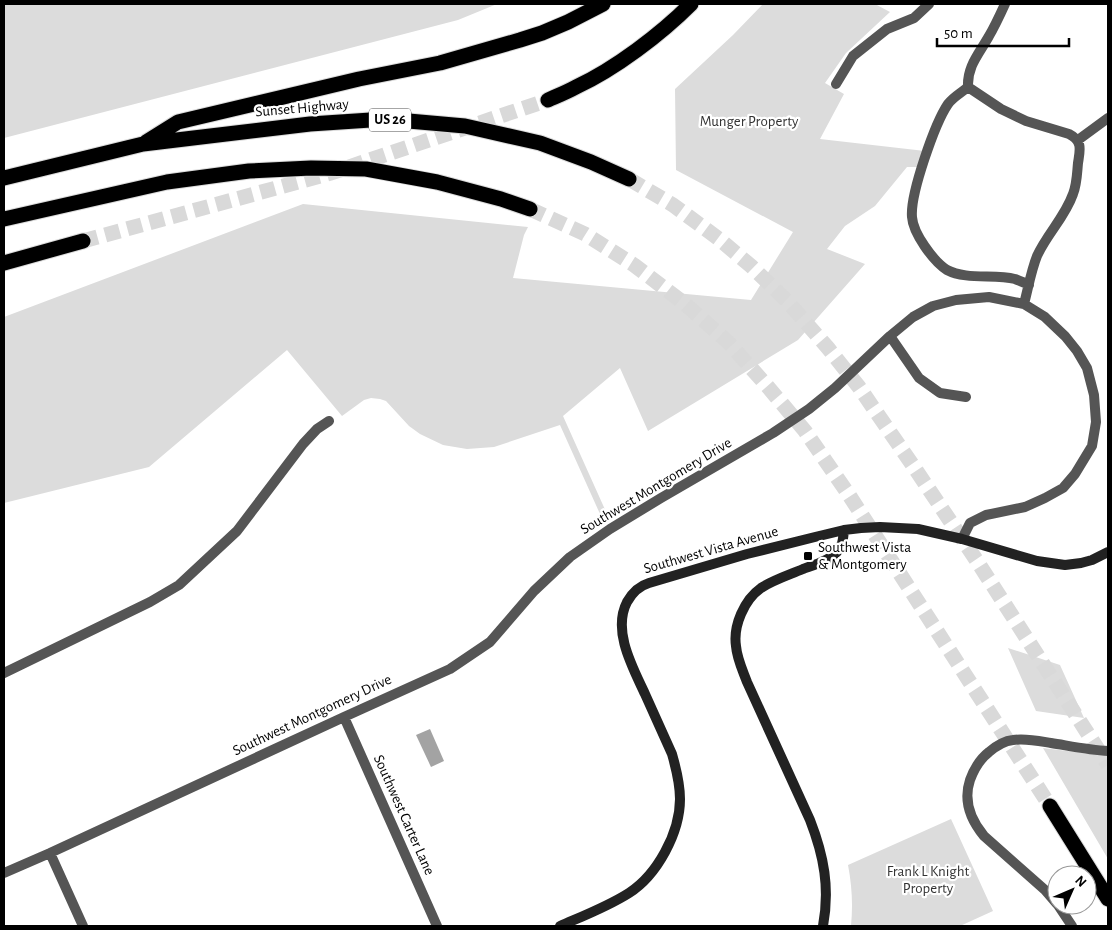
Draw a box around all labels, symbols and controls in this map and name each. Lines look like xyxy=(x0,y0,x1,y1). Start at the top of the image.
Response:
scale bar xyxy=(937,15,1070,47)
text: 50 m xyxy=(944,26,973,41)
street label: Sunset Highway xyxy=(255,96,350,120)
road number: US 26 xyxy=(369,108,411,132)
park label: Munger Property xyxy=(700,114,799,129)
street label: Southwest Montgomery Drive xyxy=(578,435,734,537)
street label: Southwest Vista Avenue xyxy=(642,524,780,576)
place label: Southwest Vista & Montgomery xyxy=(818,540,911,572)
marker: Southwest Vista & Montgomery xyxy=(802,550,814,562)
street label: Southwest Montgomery Drive xyxy=(230,672,394,758)
street label: Southwest Carter Lane xyxy=(371,753,437,877)
park label: Frank L Knight Property xyxy=(887,864,969,896)
north arrow xyxy=(1047,865,1097,915)
text: N xyxy=(1072,873,1089,890)

